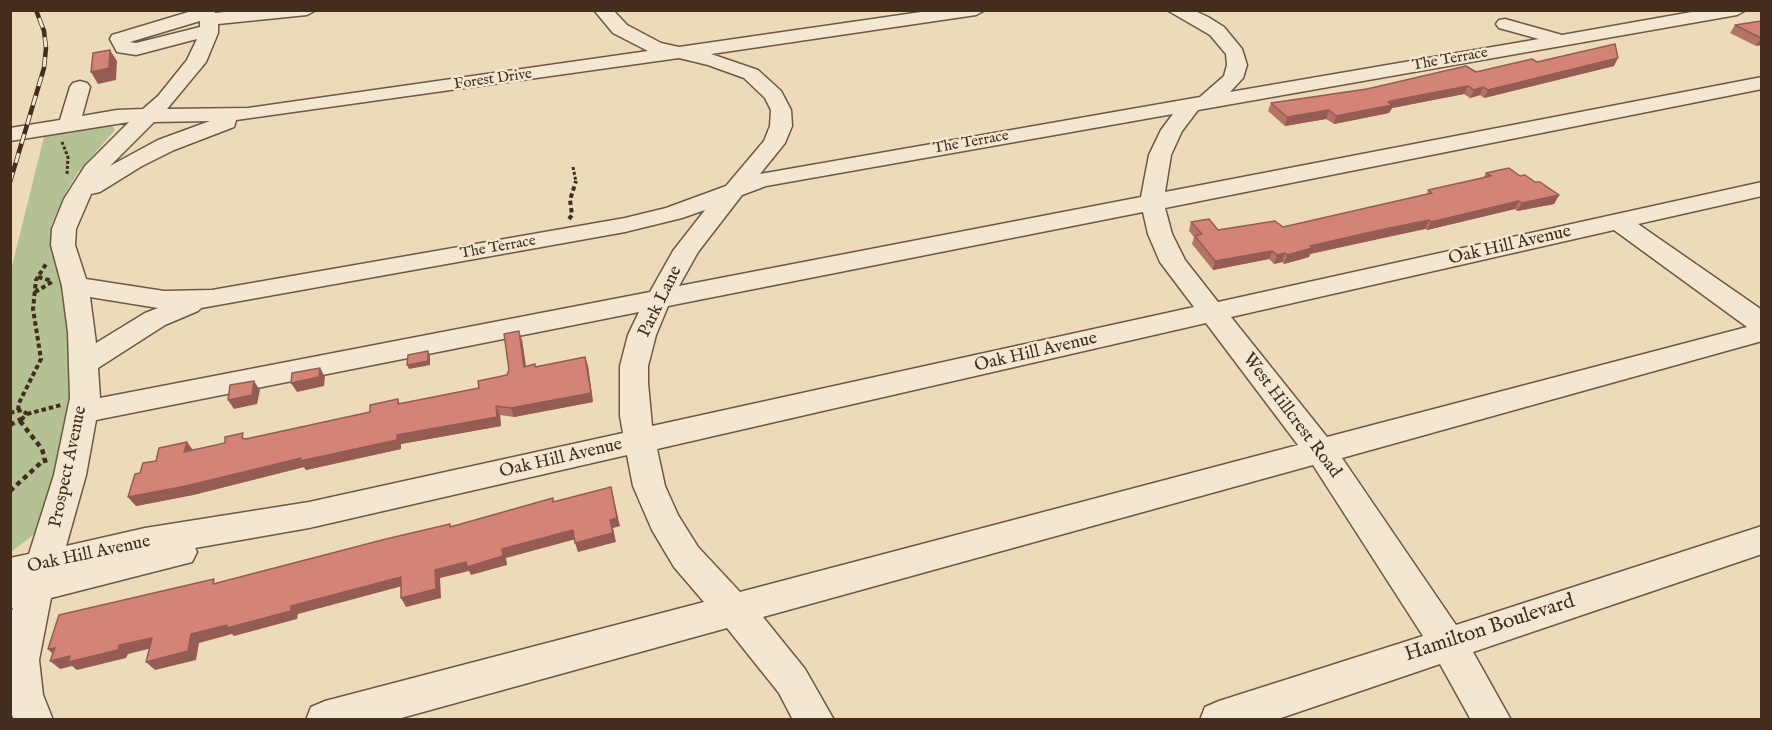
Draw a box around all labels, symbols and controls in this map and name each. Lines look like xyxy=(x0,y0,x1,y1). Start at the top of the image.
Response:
street label: The Terrace xyxy=(1411,45,1489,75)
street label: Forest Drive xyxy=(453,66,533,94)
street label: The Terrace xyxy=(932,128,1010,158)
street label: Oak Hill Avenue xyxy=(1447,221,1573,271)
street label: The Terrace xyxy=(459,233,537,263)
street label: Park Lane xyxy=(635,263,687,341)
street label: Oak Hill Avenue xyxy=(973,328,1099,378)
street label: West Hillcrest Road xyxy=(1237,349,1345,483)
street label: Prospect Avenue xyxy=(46,404,92,530)
street label: Oak Hill Avenue xyxy=(498,434,624,484)
street label: Oak Hill Avenue xyxy=(25,531,153,579)
street label: Hamilton Boulevard xyxy=(1402,590,1578,668)

